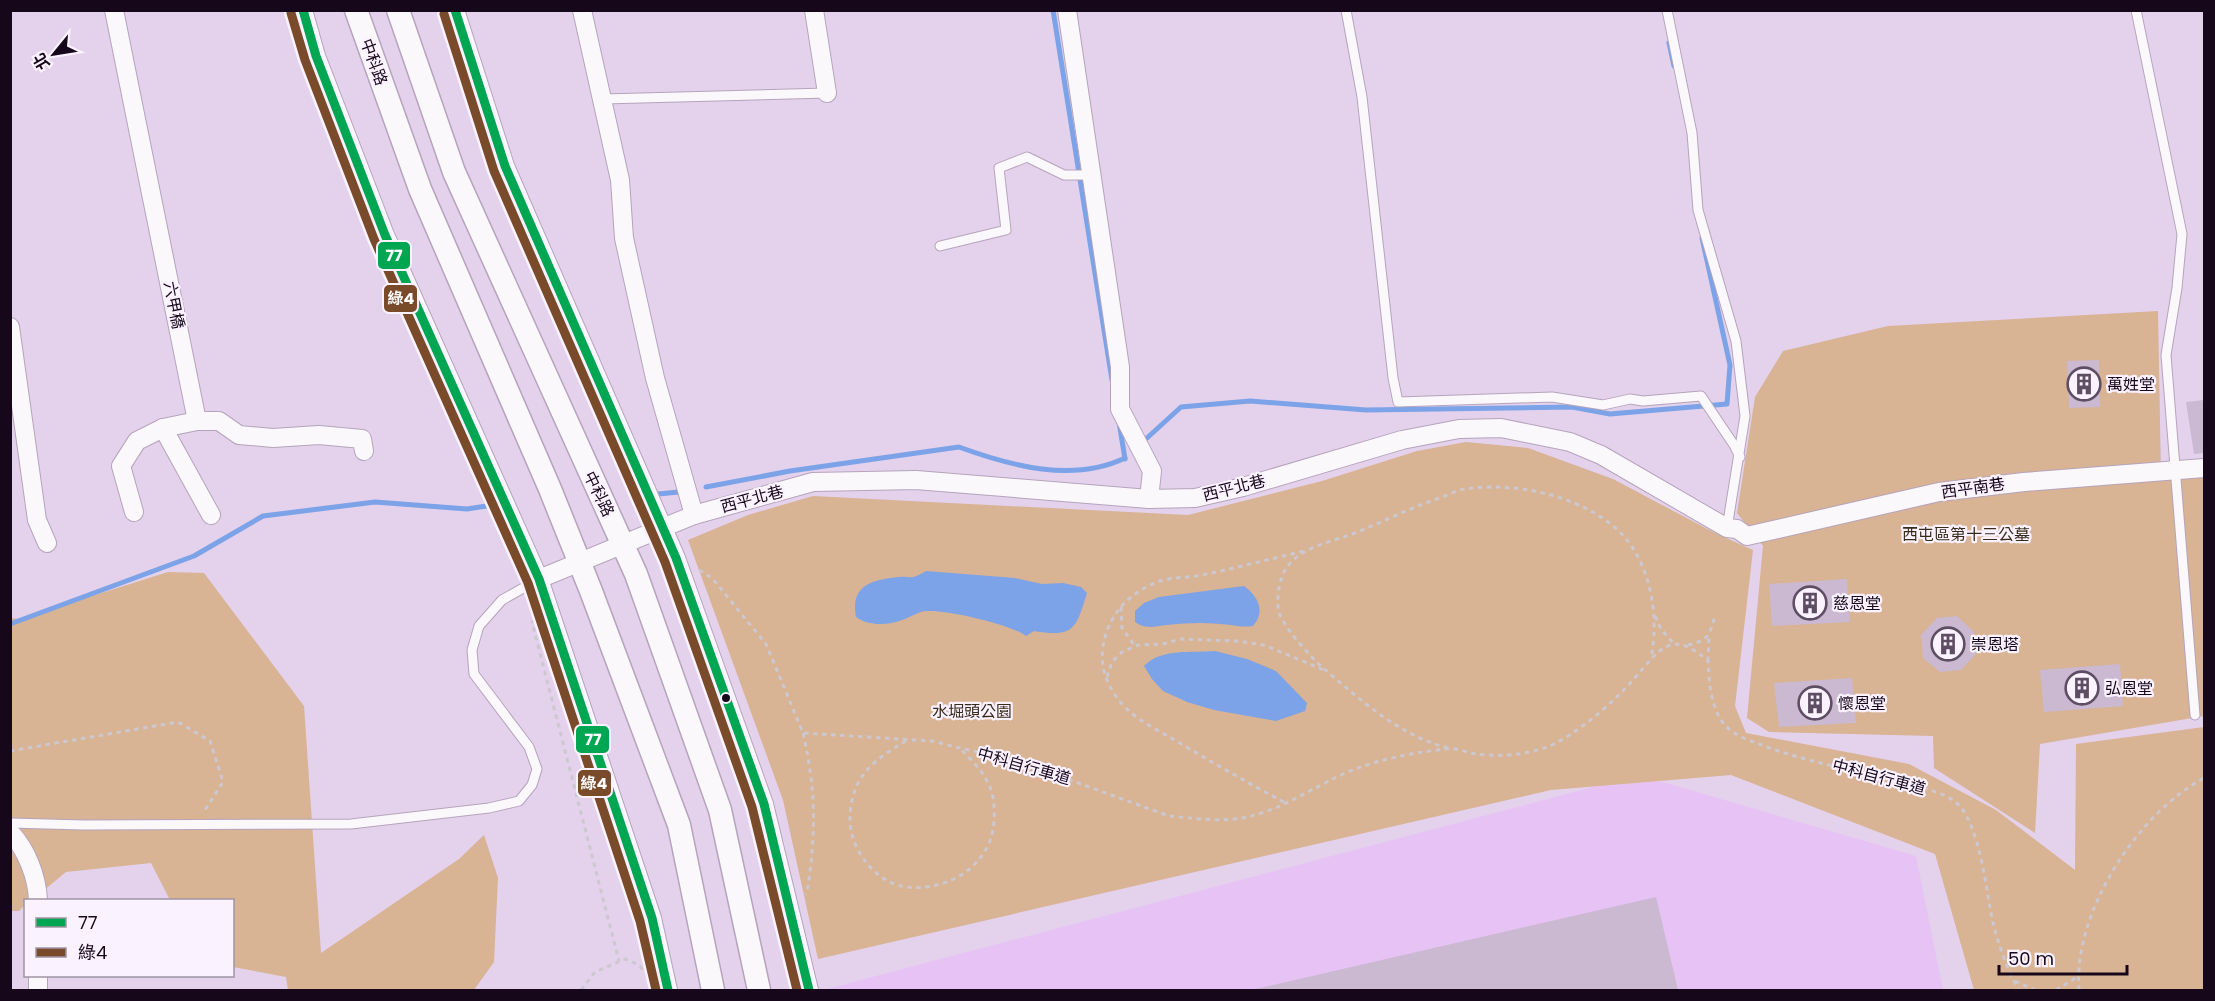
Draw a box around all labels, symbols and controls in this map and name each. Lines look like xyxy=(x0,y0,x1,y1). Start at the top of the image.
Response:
north arrow xyxy=(24,24,84,84)
street label: 中科路 xyxy=(355,36,393,88)
text: 北 xyxy=(27,49,55,74)
line badge: 77 xyxy=(377,241,411,270)
text: 77 xyxy=(385,244,403,267)
street label: 六甲橋 xyxy=(158,279,190,331)
line badge: 綠4 xyxy=(383,284,418,313)
text: 綠4 xyxy=(388,287,415,310)
building icon: 萬姓堂 xyxy=(2066,366,2102,402)
place label: 萬姓堂 xyxy=(2107,373,2155,396)
street label: 中科路 xyxy=(578,467,620,521)
street label: 西平北巷 xyxy=(1200,469,1268,507)
street label: 西平南巷 xyxy=(1940,472,2006,504)
street label: 西平北巷 xyxy=(718,480,786,518)
park label: 西屯區第十三公墓 xyxy=(1902,523,2030,546)
building icon: 慈恩堂 xyxy=(1792,585,1828,621)
place label: 慈恩堂 xyxy=(1833,592,1881,615)
building icon: 崇恩塔 xyxy=(1930,626,1966,662)
place label: 崇恩塔 xyxy=(1971,633,2019,656)
building icon: 弘恩堂 xyxy=(2064,670,2100,706)
place label: 弘恩堂 xyxy=(2105,677,2153,700)
building icon: 懷恩堂 xyxy=(1797,685,1833,721)
unlabelled marker xyxy=(720,692,732,704)
place label: 懷恩堂 xyxy=(1838,692,1886,715)
park label: 水堀頭公園 xyxy=(932,700,1012,723)
line badge: 77 xyxy=(575,725,610,754)
text: 77 xyxy=(584,728,602,751)
street label: 中科自行車道 xyxy=(975,742,1073,790)
street label: 中科自行車道 xyxy=(1830,753,1928,801)
line badge: 綠4 xyxy=(577,769,612,797)
text: 綠4 xyxy=(581,772,608,795)
legend xyxy=(24,899,234,977)
text: 77 xyxy=(78,910,98,935)
scale bar xyxy=(1999,938,2126,976)
text: 綠4 xyxy=(78,940,107,965)
text: 50 m xyxy=(2008,946,2054,971)

